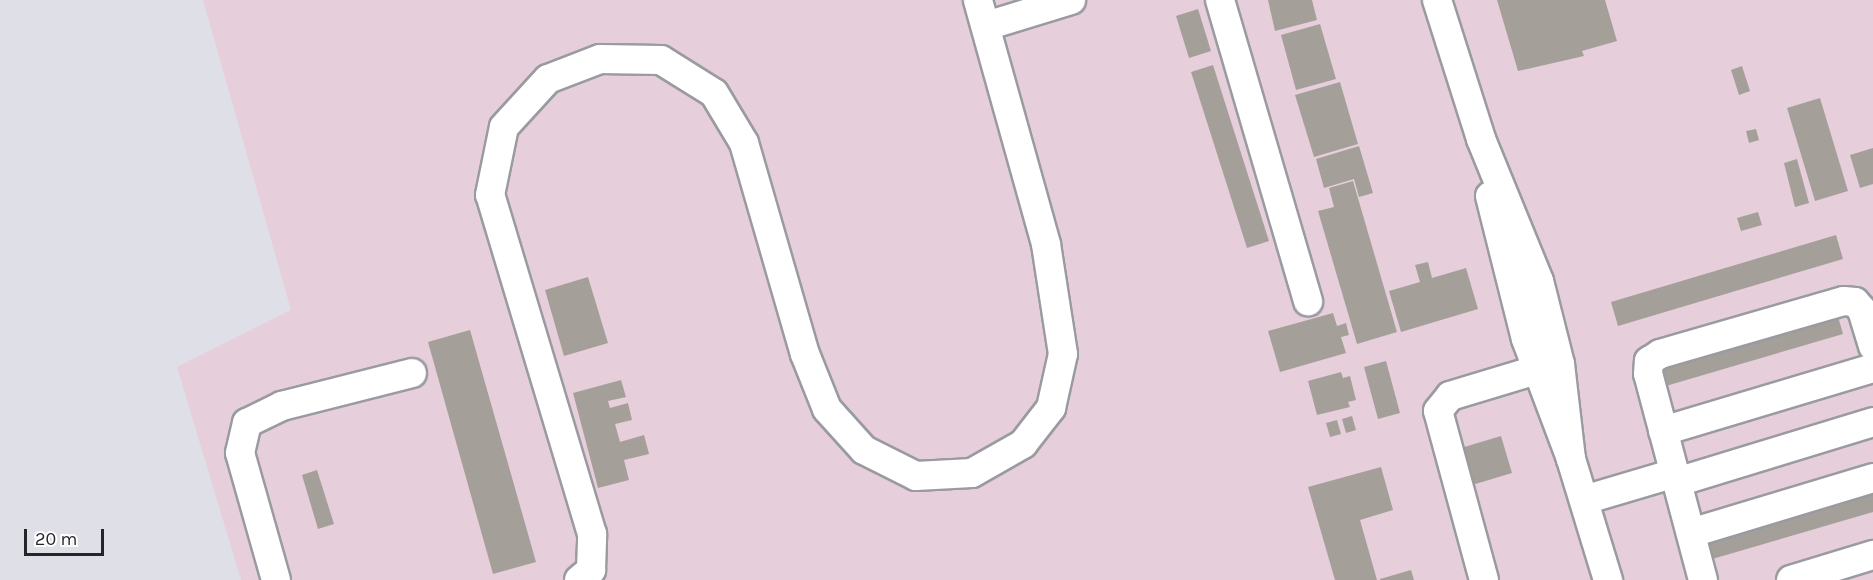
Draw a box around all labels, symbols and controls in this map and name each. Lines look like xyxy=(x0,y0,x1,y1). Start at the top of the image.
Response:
scale bar xyxy=(27,517,106,555)
text: 20 m xyxy=(35,528,77,550)

